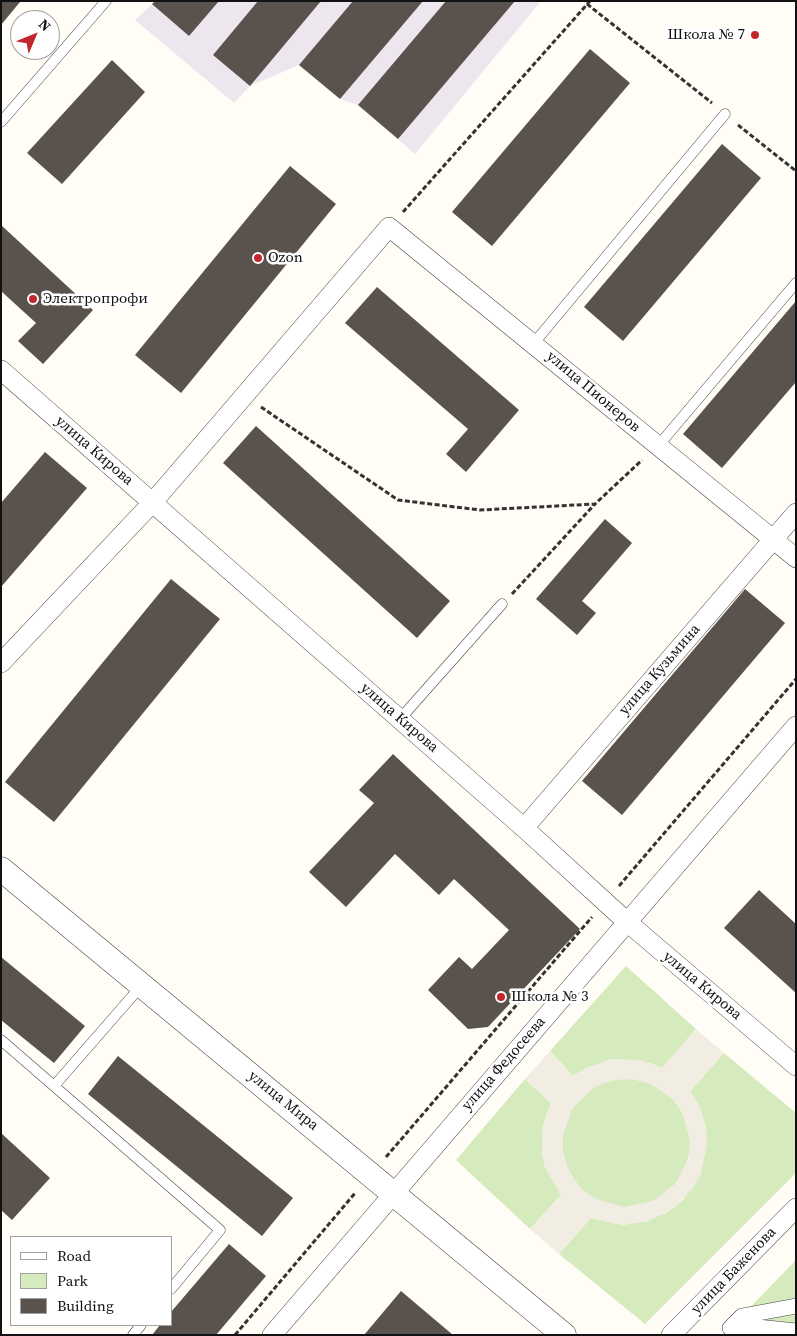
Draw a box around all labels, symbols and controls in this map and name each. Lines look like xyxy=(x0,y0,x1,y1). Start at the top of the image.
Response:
north arrow xyxy=(10,10,60,60)
text: N xyxy=(34,14,56,36)
place label: Школа № 7 xyxy=(668,26,745,44)
marker: Школа № 7 xyxy=(749,29,761,41)
place label: Ozon xyxy=(268,249,303,267)
marker: Ozon xyxy=(252,252,264,264)
place label: Электропрофи xyxy=(43,290,148,308)
marker: Электропрофи xyxy=(27,293,39,305)
street label: улица Пионеров xyxy=(543,348,643,436)
street label: улица Кирова xyxy=(51,412,137,490)
street label: улица Кузьмина xyxy=(616,621,704,719)
street label: улица Кирова xyxy=(356,679,442,757)
street label: улица Кирова xyxy=(659,948,745,1024)
place label: Школа № 3 xyxy=(511,988,588,1006)
marker: Школа № 3 xyxy=(495,991,507,1003)
street label: улица Федосеева xyxy=(458,1013,550,1115)
street label: улица Мира xyxy=(244,1067,322,1135)
street label: улица Баженова xyxy=(688,1224,780,1318)
legend xyxy=(10,1236,172,1326)
text: Road xyxy=(57,1245,91,1266)
text: Park xyxy=(57,1270,88,1291)
text: Building xyxy=(57,1295,114,1316)

